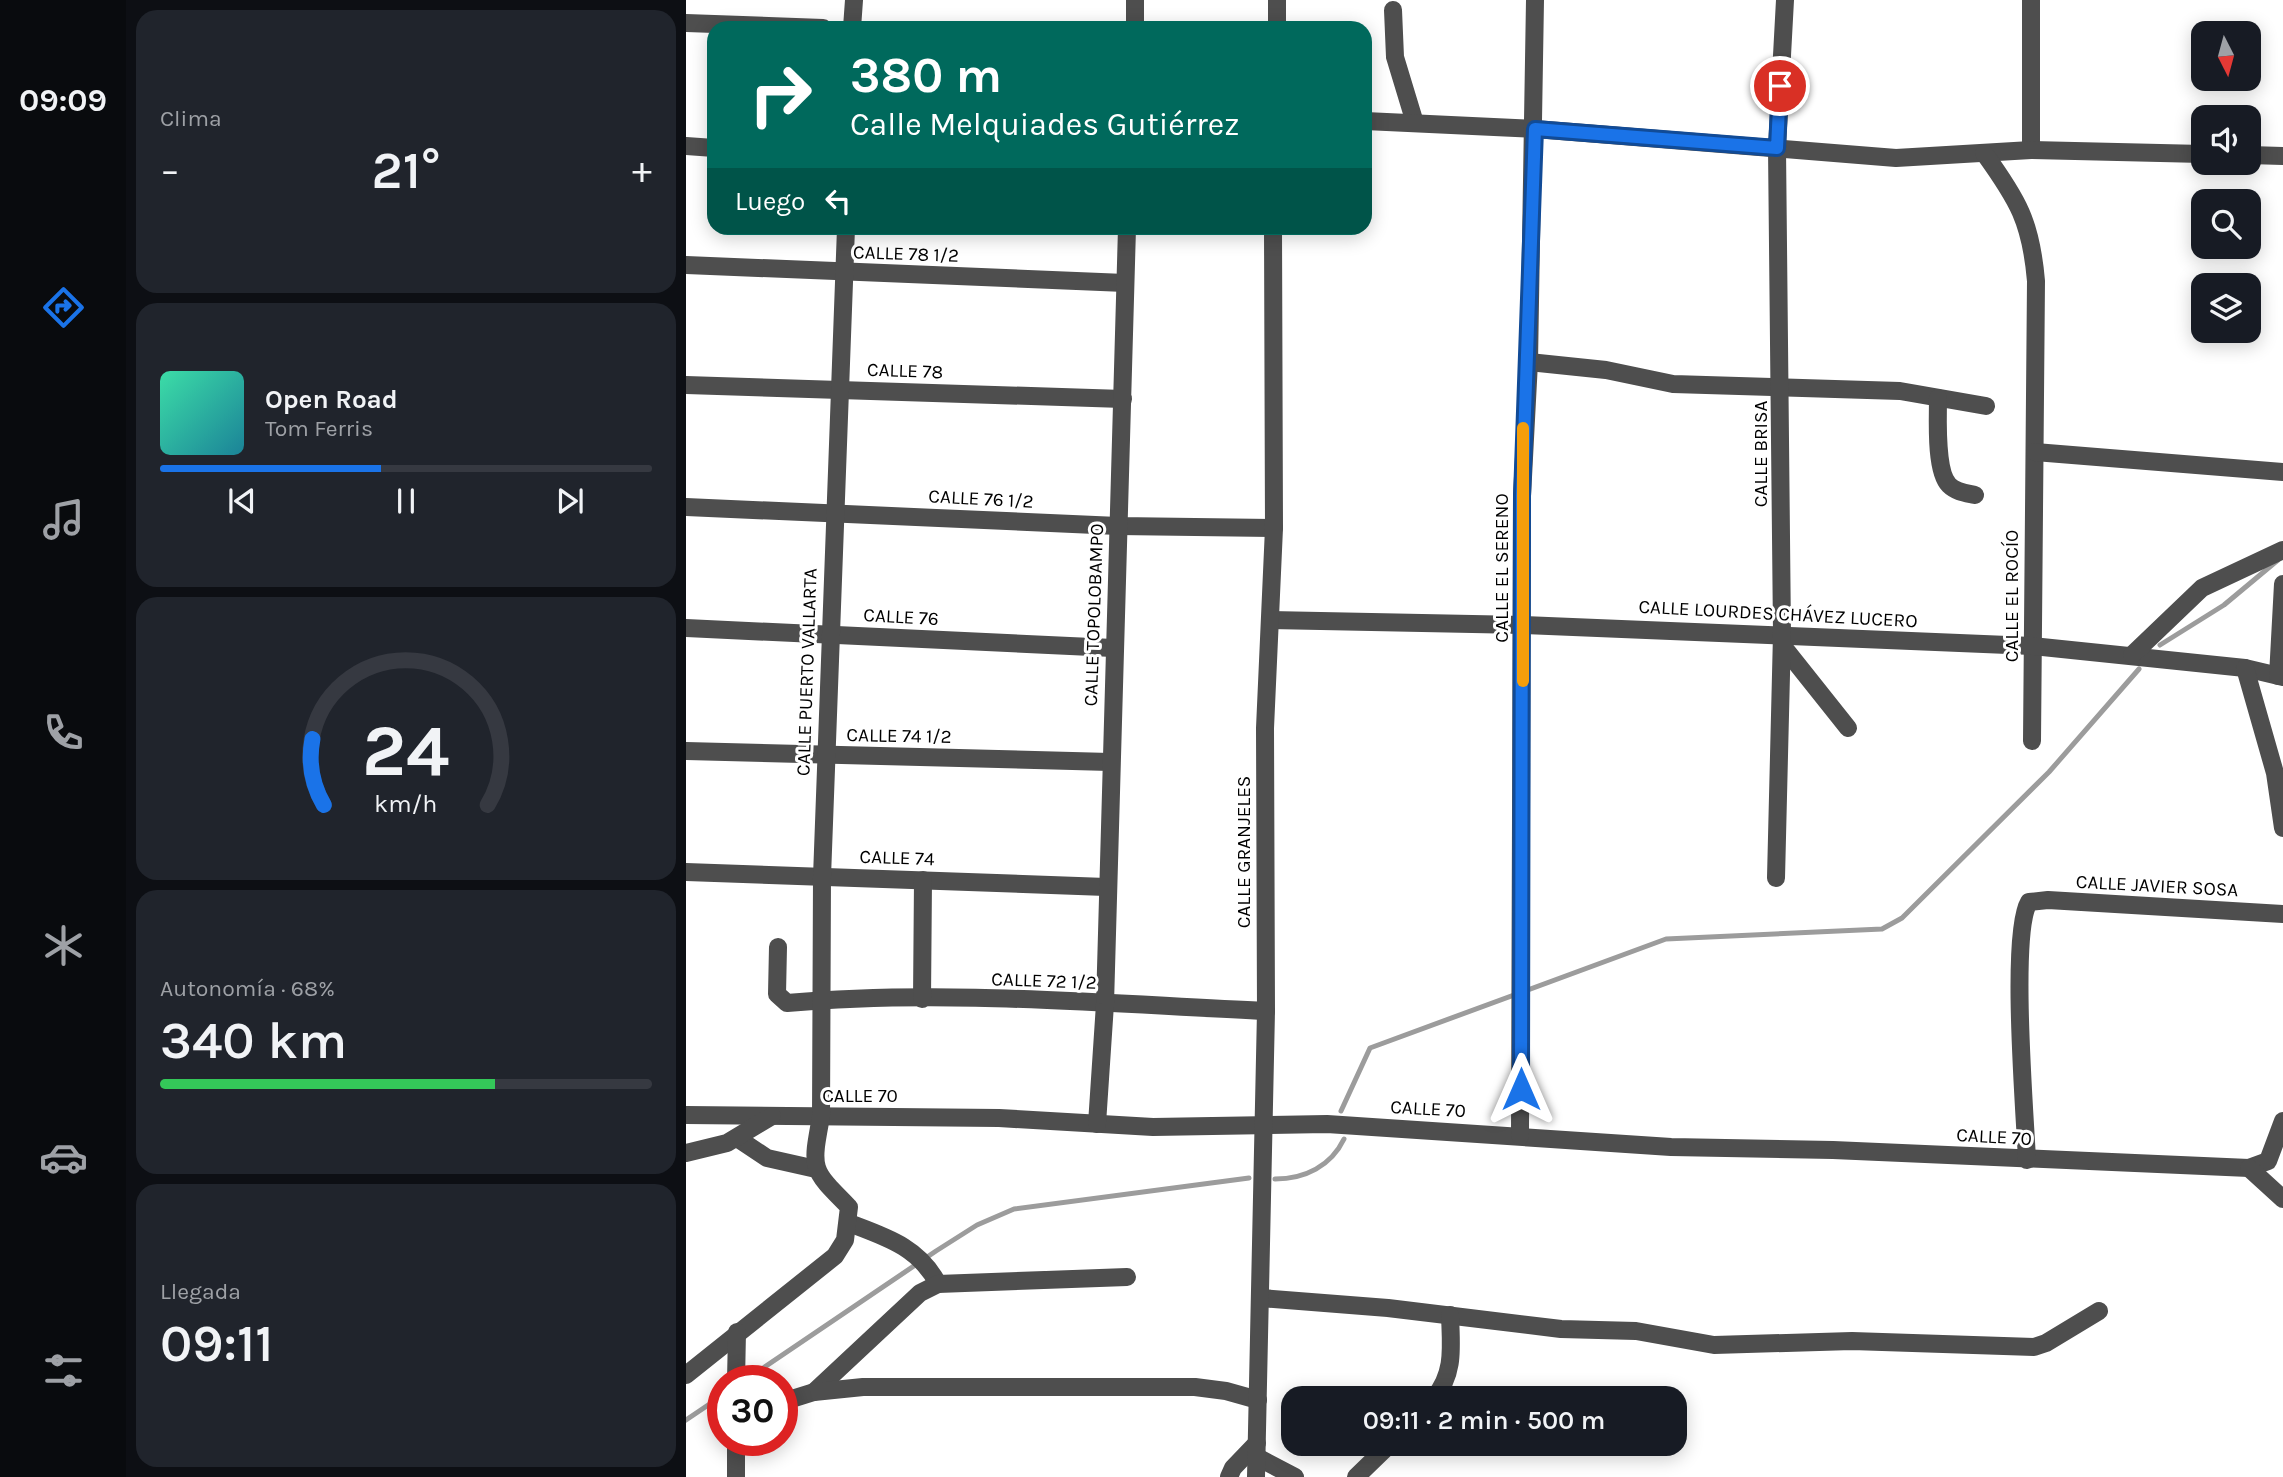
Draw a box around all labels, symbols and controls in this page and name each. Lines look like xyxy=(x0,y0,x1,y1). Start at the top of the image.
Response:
north arrow xyxy=(2191,21,2261,91)
map controls xyxy=(2191,21,2261,343)
text: 380 m xyxy=(850,47,1002,104)
icon: right xyxy=(735,49,826,140)
pin xyxy=(1750,56,1810,116)
icon: arrive xyxy=(1761,67,1799,105)
text: 09:09 xyxy=(19,82,107,119)
text: Clima xyxy=(160,105,222,132)
button: sound xyxy=(2191,105,2261,175)
text: Calle Melquiades Gutiérrez xyxy=(850,106,1239,143)
text: 21° xyxy=(372,140,440,201)
text: − xyxy=(160,148,180,193)
text: + xyxy=(632,148,652,193)
icon: left xyxy=(819,182,857,220)
text: Luego xyxy=(735,186,805,217)
button: search xyxy=(2191,189,2261,259)
street label: CALLE 78 1/2 xyxy=(853,241,959,267)
button: layers xyxy=(2191,273,2261,343)
icon: directions xyxy=(39,283,88,332)
street label: CALLE 78 xyxy=(867,359,943,383)
text: Open Road xyxy=(265,384,398,415)
street label: CALLE BRISA xyxy=(1750,401,1772,507)
text: Tom Ferris xyxy=(265,415,373,442)
icon: previous xyxy=(223,482,261,520)
icon: pause xyxy=(387,482,425,520)
icon: next xyxy=(551,482,589,520)
street label: CALLE 76 1/2 xyxy=(928,485,1034,513)
street label: CALLE EL SERENO xyxy=(1491,493,1513,643)
icon: music xyxy=(39,495,88,544)
street label: CALLE TOPOLOBAMPO xyxy=(1080,523,1108,707)
street label: CALLE EL ROCÍO xyxy=(2000,530,2023,662)
street label: CALLE PUERTO VALLARTA xyxy=(792,568,822,776)
street label: CALLE LOURDES CHÁVEZ LUCERO xyxy=(1638,595,1918,632)
street label: CALLE 76 xyxy=(863,604,939,630)
icon: phone xyxy=(39,708,88,757)
text: 24 xyxy=(362,708,450,793)
street label: CALLE 74 1/2 xyxy=(846,724,952,748)
street label: CALLE GRANJELES xyxy=(1233,776,1255,928)
text: km/h xyxy=(374,788,438,817)
street label: CALLE 74 xyxy=(859,846,935,870)
street label: CALLE JAVIER SOSA xyxy=(2075,871,2239,901)
icon: climate xyxy=(39,921,88,970)
street label: CALLE 72 1/2 xyxy=(991,968,1097,994)
text: Autonomía · 68% xyxy=(160,975,335,1002)
text: 340 km xyxy=(160,1010,347,1071)
position arrow xyxy=(1484,1052,1558,1126)
street label: CALLE 70 xyxy=(822,1085,898,1107)
street label: CALLE 70 xyxy=(1390,1096,1466,1122)
street label: CALLE 70 xyxy=(1956,1124,2032,1150)
icon: car xyxy=(39,1133,88,1182)
text: Llegada xyxy=(160,1278,241,1305)
text: 09:11 xyxy=(160,1313,273,1374)
icon: filters xyxy=(39,1346,88,1395)
speed limit sign: 30 xyxy=(707,1365,798,1456)
text: 09:11 · 2 min · 500 m xyxy=(1363,1405,1605,1436)

